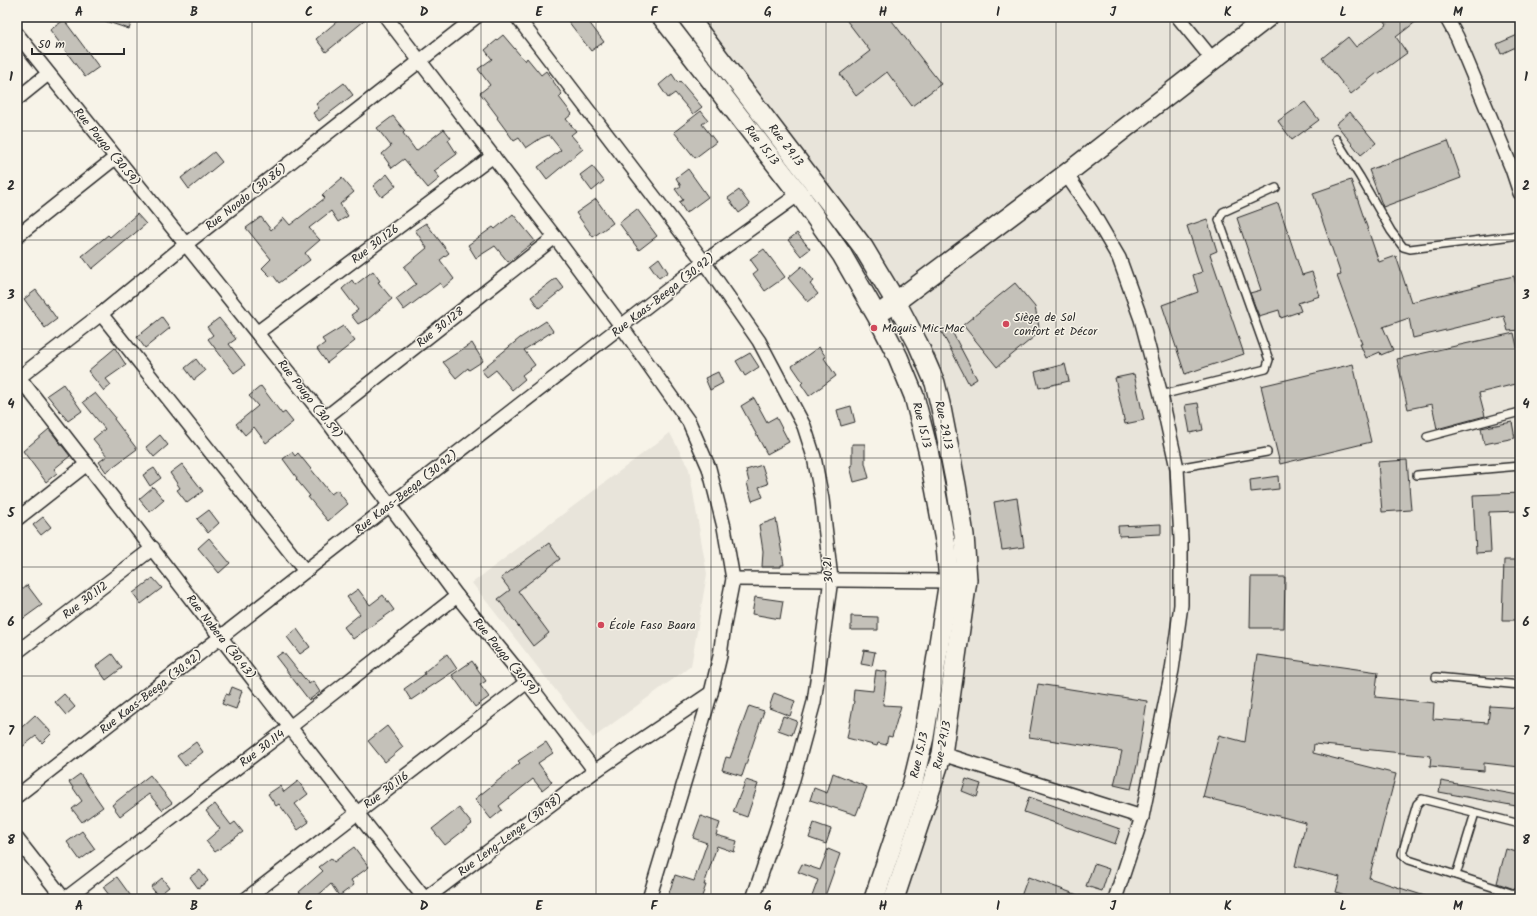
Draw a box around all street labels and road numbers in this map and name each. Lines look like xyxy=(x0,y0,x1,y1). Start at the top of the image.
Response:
street label: Rue Pougo (30.59) xyxy=(69,104,144,191)
street label: Rue 29.13 xyxy=(763,120,808,171)
street label: Rue 15.13 xyxy=(740,121,784,170)
street label: Rue Noodo (30.86) xyxy=(201,159,291,236)
street label: Rue 30.126 xyxy=(347,220,403,269)
street label: Rue Kaas-Beega (30.92) xyxy=(607,249,719,342)
street label: Rue 30.128 xyxy=(412,302,469,352)
street label: Rue Pougo (30.59) xyxy=(272,355,347,443)
street label: Rue 29.13 xyxy=(929,399,958,451)
street label: Rue 15.13 xyxy=(907,400,936,450)
street label: Rue Kaas-Beega (30.92) xyxy=(350,446,462,539)
street label: 30.21 xyxy=(818,556,839,584)
street label: Rue 30.112 xyxy=(58,577,112,624)
street label: Rue Nobera (30.43) xyxy=(181,591,260,684)
street label: Rue Pougo (30.59) xyxy=(468,614,543,701)
street label: Rue Kaas-Beega (30.92) xyxy=(95,646,207,739)
street label: Rue 29.13 xyxy=(928,719,957,771)
street label: Rue 30.114 xyxy=(235,725,289,772)
street label: Rue 15.13 xyxy=(905,730,934,780)
street label: Rue 30.116 xyxy=(359,767,413,814)
street label: Rue Leng-Lenge (30.98) xyxy=(454,789,567,881)

